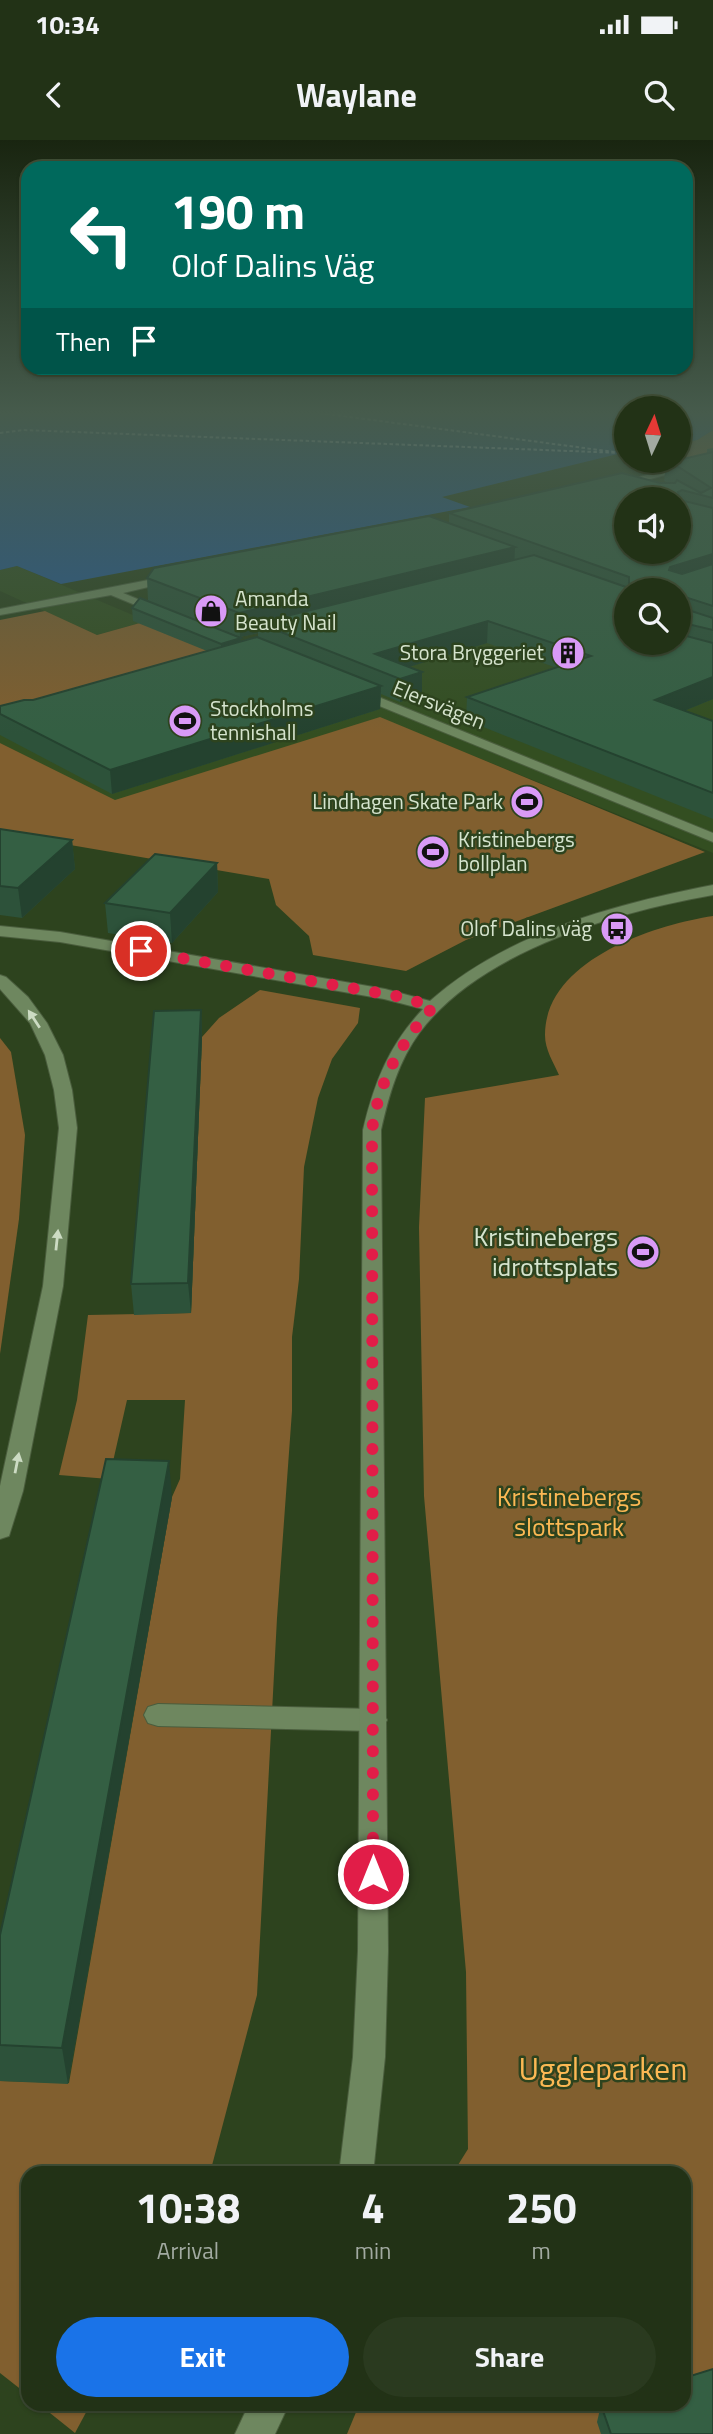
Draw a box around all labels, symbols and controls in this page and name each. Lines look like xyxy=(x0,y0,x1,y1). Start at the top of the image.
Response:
text: 10:34 xyxy=(35,5,100,44)
text: Waylane xyxy=(296,71,417,119)
icon: back xyxy=(35,76,73,114)
icon: search xyxy=(640,76,678,114)
text: 190 m xyxy=(171,173,305,248)
icon: left xyxy=(56,189,147,280)
text: Olof Dalins Väg xyxy=(171,241,374,289)
text: Then xyxy=(56,322,111,361)
icon: arrive xyxy=(125,322,163,360)
north arrow xyxy=(614,396,691,472)
map controls xyxy=(614,396,691,655)
button: sound xyxy=(614,487,691,564)
button: search xyxy=(614,578,691,655)
place label: Amanda Beauty Nail xyxy=(235,582,337,638)
shop icon: Amanda Beauty Nail xyxy=(192,592,230,630)
building icon: Stora Bryggeriet xyxy=(549,634,587,672)
place label: Stora Bryggeriet xyxy=(400,636,545,668)
street label: Elersvägen xyxy=(388,671,490,737)
place label: Stockholms tennishall xyxy=(210,692,313,748)
sports icon: Stockholms tennishall xyxy=(166,702,204,740)
sports icon: Lindhagen Skate Park xyxy=(508,783,546,821)
place label: Lindhagen Skate Park xyxy=(312,785,503,817)
place label: Kristinebergs bollplan xyxy=(458,823,575,879)
sports icon: Kristinebergs bollplan xyxy=(414,833,452,871)
bus stop icon: Olof Dalins väg xyxy=(598,910,636,948)
place label: Olof Dalins väg xyxy=(460,912,592,944)
pin xyxy=(111,921,171,981)
icon: arrive xyxy=(122,932,160,970)
one-way arrow xyxy=(28,1009,41,1029)
place label: Kristinebergs idrottsplats xyxy=(474,1217,618,1286)
one-way arrow xyxy=(52,1229,63,1251)
sports icon: Kristinebergs idrottsplats xyxy=(624,1233,662,1271)
one-way arrow xyxy=(11,1452,22,1474)
park label: Kristinebergs slottspark xyxy=(497,1477,641,1546)
position arrow xyxy=(336,1837,410,1911)
park label: Uggleparken xyxy=(519,2044,687,2092)
text: 10:38 xyxy=(135,2175,240,2239)
text: 4 xyxy=(361,2175,385,2239)
text: 250 xyxy=(506,2175,576,2239)
text: Arrival xyxy=(157,2233,219,2268)
text: min xyxy=(355,2233,391,2268)
text: m xyxy=(532,2233,551,2268)
button: Exit xyxy=(56,2317,349,2397)
button: Share xyxy=(363,2317,656,2397)

